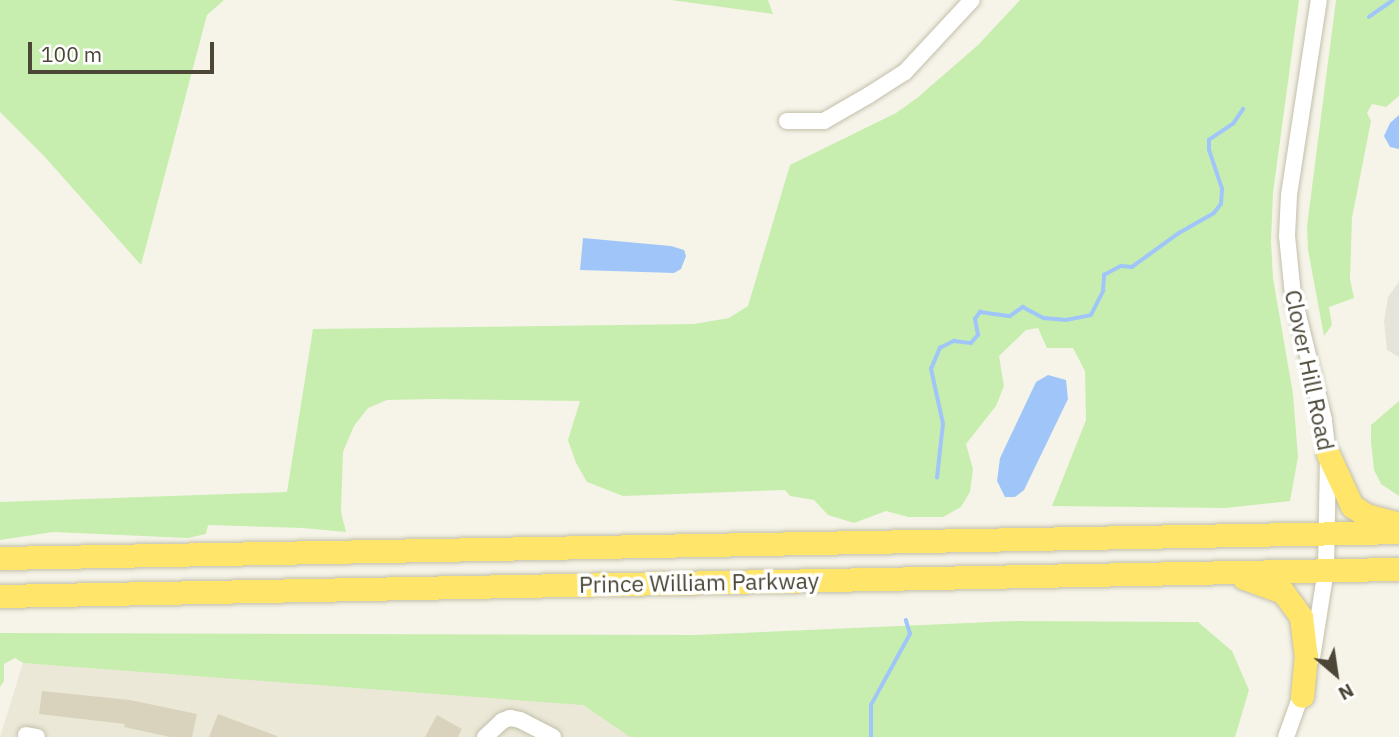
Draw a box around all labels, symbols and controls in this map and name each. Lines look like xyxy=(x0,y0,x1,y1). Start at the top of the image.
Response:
scale bar xyxy=(32,28,217,72)
text: 100 m xyxy=(41,40,102,68)
street label: Clover Hill Road xyxy=(1279,287,1341,453)
street label: Prince William Parkway xyxy=(579,566,819,598)
north arrow xyxy=(1301,639,1371,709)
text: N xyxy=(1334,679,1358,706)

